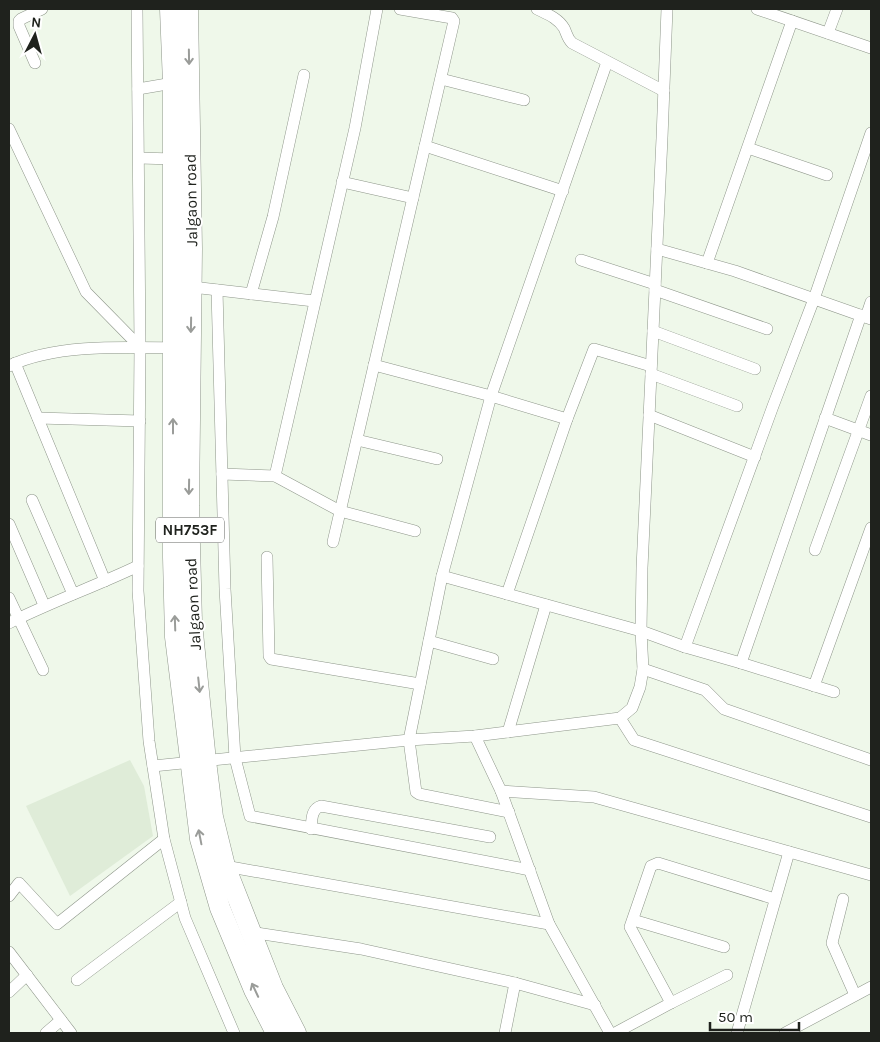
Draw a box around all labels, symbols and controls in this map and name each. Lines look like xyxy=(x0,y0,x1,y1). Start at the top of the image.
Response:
north arrow xyxy=(10,10,60,60)
text: N xyxy=(30,14,42,32)
one-way arrow xyxy=(184,49,194,65)
street label: Jalgaon road xyxy=(181,154,201,246)
one-way arrow xyxy=(186,316,196,333)
one-way arrow xyxy=(169,418,178,434)
one-way arrow xyxy=(185,479,194,495)
road number: NH753F xyxy=(156,518,224,542)
street label: Jalgaon road xyxy=(181,557,205,651)
one-way arrow xyxy=(170,616,180,632)
one-way arrow xyxy=(194,676,204,692)
one-way arrow xyxy=(195,829,205,845)
one-way arrow xyxy=(249,983,259,998)
scale bar xyxy=(710,1000,799,1032)
text: 50 m xyxy=(718,1008,753,1026)

